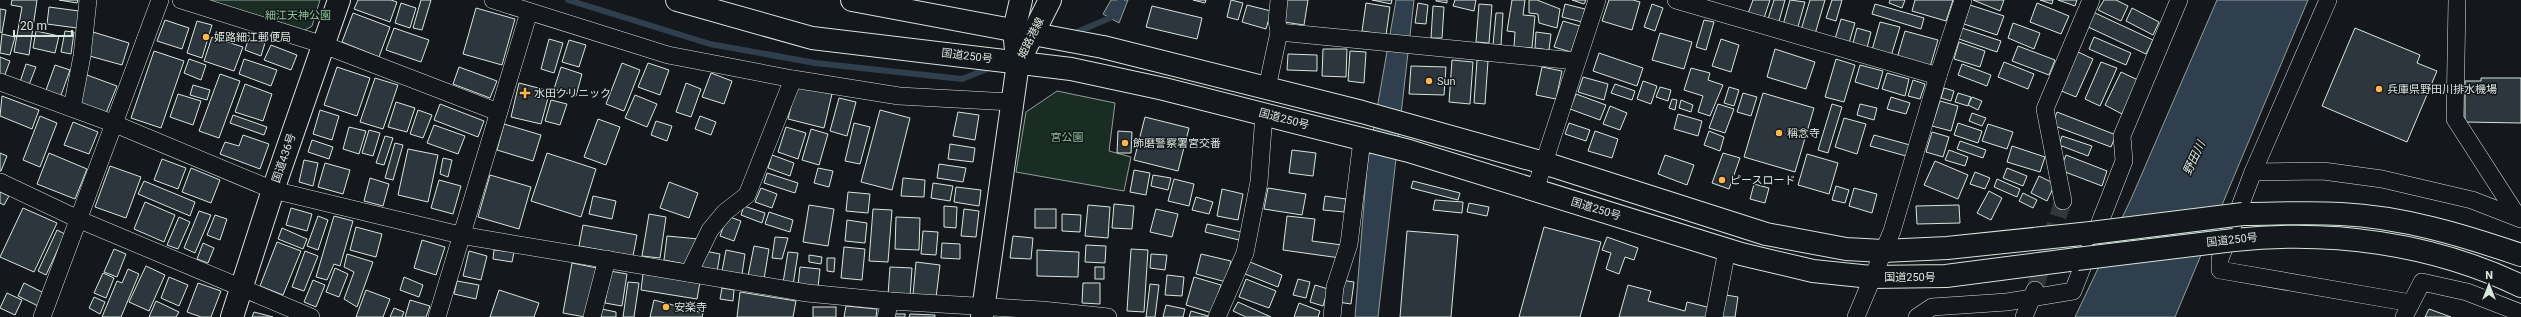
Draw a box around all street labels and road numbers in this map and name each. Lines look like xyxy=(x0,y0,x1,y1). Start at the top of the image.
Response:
street label: 姫路港線 xyxy=(1015,15,1047,61)
street label: 国道250号 xyxy=(941,46,993,66)
street label: 国道250号 xyxy=(1257,106,1311,132)
street label: 国道436号 xyxy=(269,132,299,184)
street label: 国道250号 xyxy=(1569,195,1623,223)
street label: 国道250号 xyxy=(2206,231,2258,249)
street label: 国道250号 xyxy=(1884,271,1936,284)

